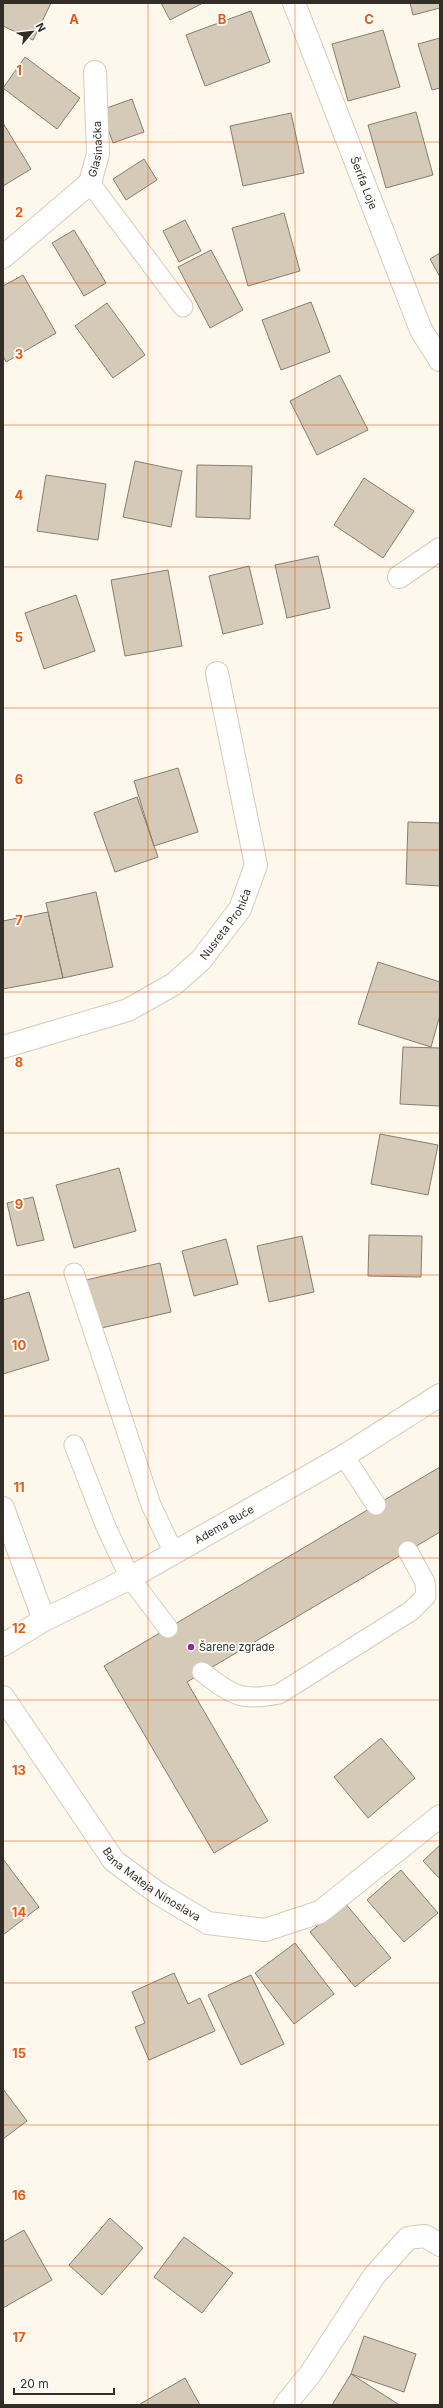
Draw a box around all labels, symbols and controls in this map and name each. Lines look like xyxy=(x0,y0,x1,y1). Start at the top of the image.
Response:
text: A xyxy=(69,11,79,27)
text: B xyxy=(218,11,227,27)
text: C xyxy=(364,11,374,27)
north arrow xyxy=(12,12,52,52)
text: N xyxy=(33,20,49,34)
text: 1 xyxy=(16,62,22,78)
street label: Glasinačka xyxy=(85,121,105,179)
street label: Šerifa Loje xyxy=(347,154,380,211)
text: 2 xyxy=(15,204,23,220)
text: 3 xyxy=(15,346,23,362)
text: 4 xyxy=(15,487,24,503)
text: 5 xyxy=(15,629,23,645)
text: 6 xyxy=(15,771,23,787)
street label: Nusreta Prohića xyxy=(197,887,254,963)
text: 7 xyxy=(15,912,23,928)
text: 8 xyxy=(15,1054,23,1070)
text: 9 xyxy=(15,1196,23,1212)
text: 10 xyxy=(12,1337,26,1353)
text: 11 xyxy=(13,1479,25,1495)
street label: Adema Buće xyxy=(192,1502,256,1547)
text: 12 xyxy=(12,1620,26,1636)
place label: Šarene zgrade xyxy=(199,1640,275,1654)
marker: Šarene zgrade xyxy=(186,1642,196,1652)
text: 13 xyxy=(12,1762,26,1778)
street label: Bana Mateja Ninoslava xyxy=(100,1845,203,1924)
text: 14 xyxy=(12,1904,26,1920)
text: 15 xyxy=(12,2045,26,2061)
text: 16 xyxy=(12,2187,26,2203)
text: 17 xyxy=(12,2329,26,2345)
scale bar xyxy=(14,2370,114,2396)
text: 20 m xyxy=(20,2376,49,2391)

